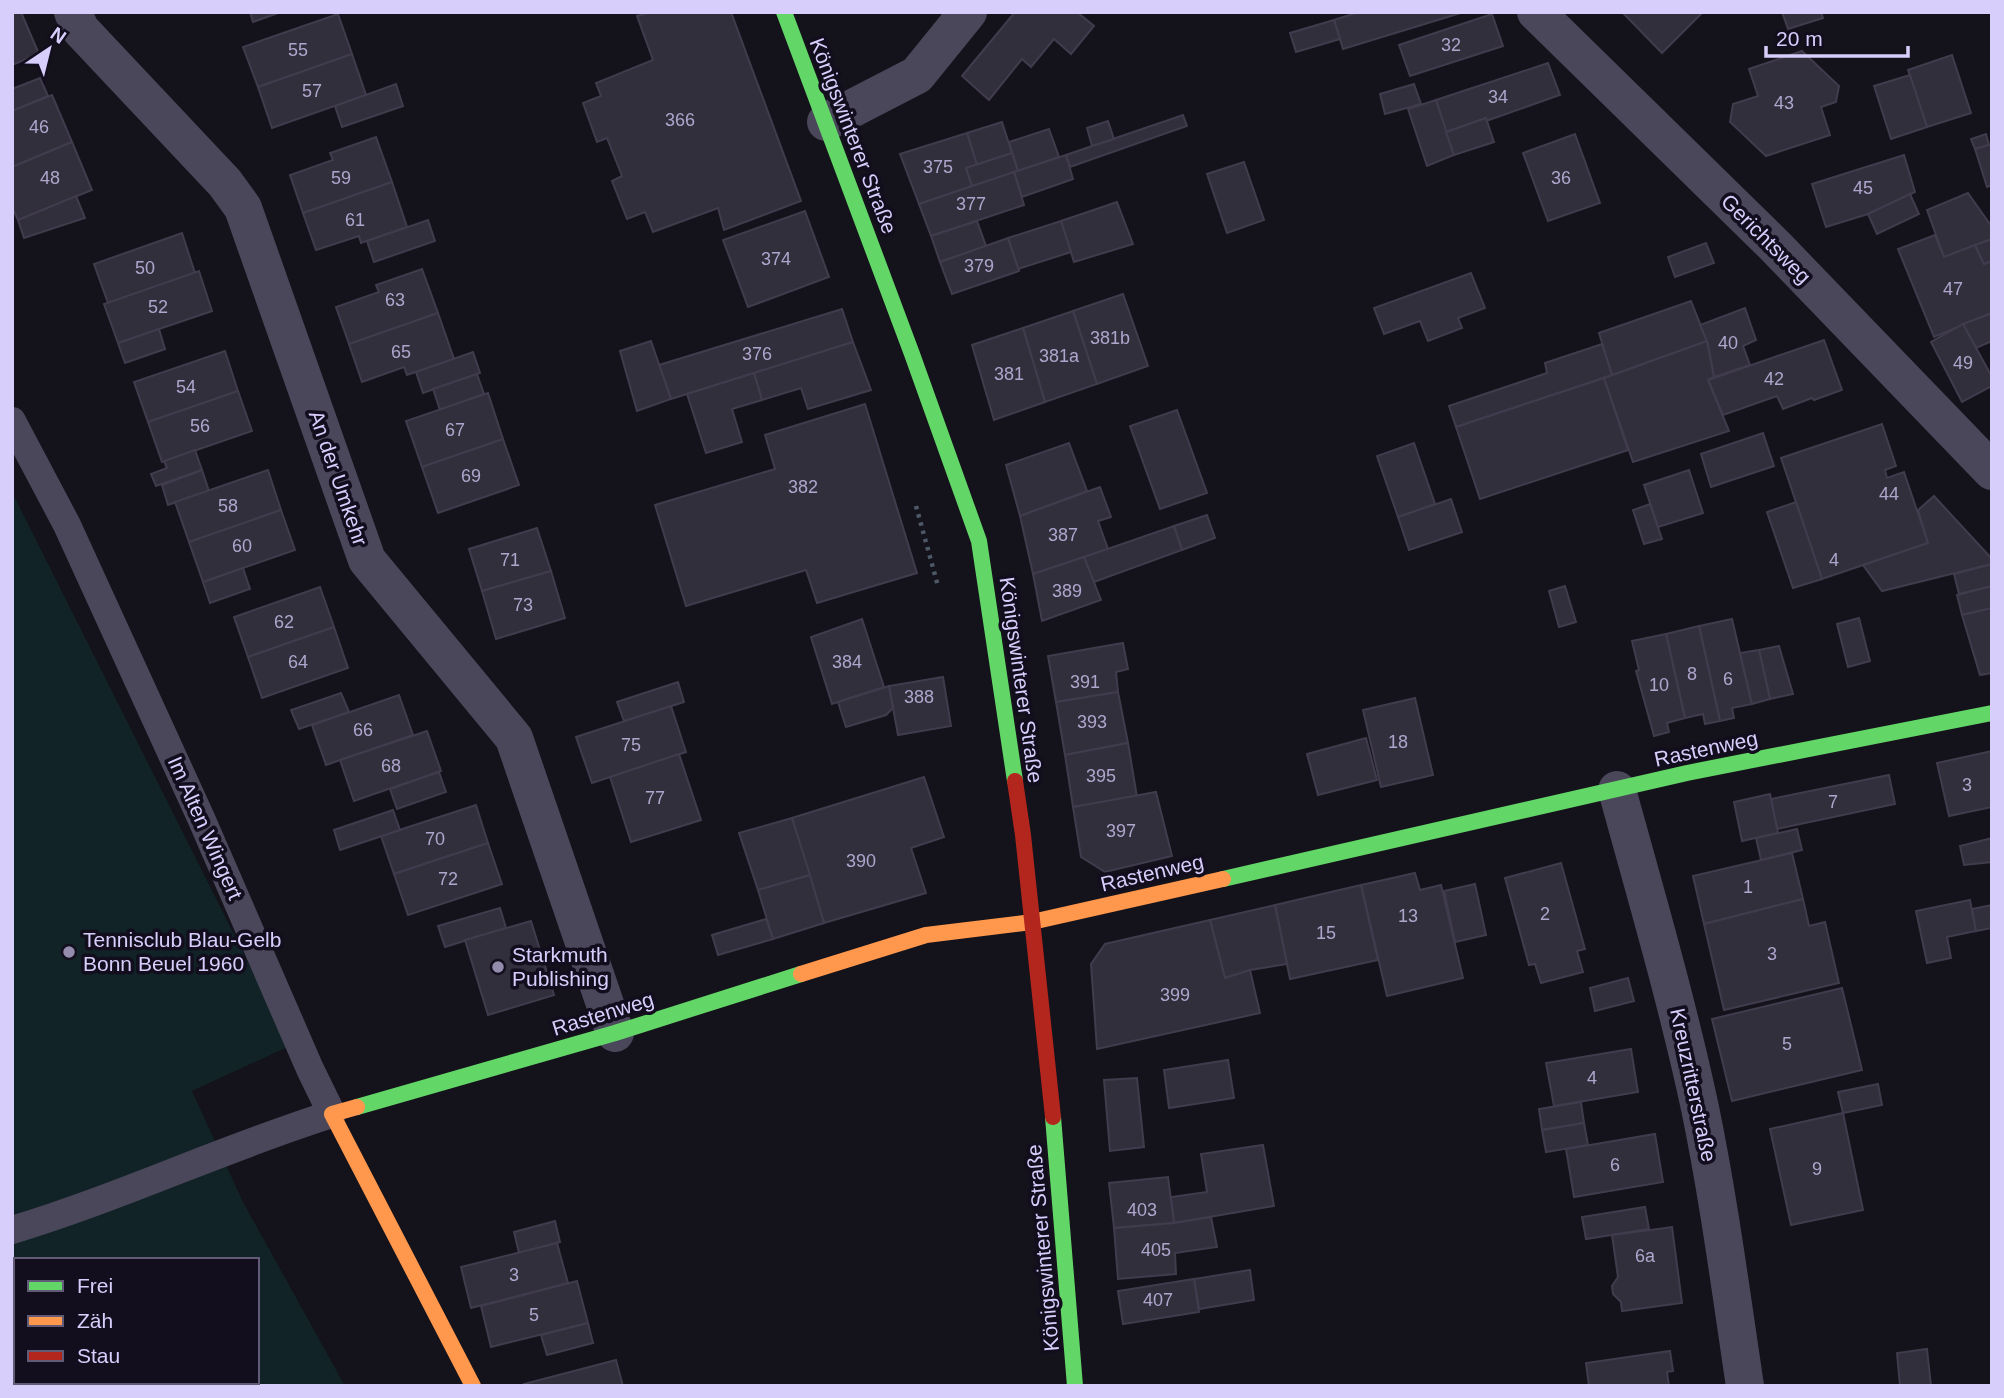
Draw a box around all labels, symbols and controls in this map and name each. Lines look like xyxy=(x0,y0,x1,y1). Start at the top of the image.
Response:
north arrow xyxy=(14,14,84,84)
scale bar xyxy=(1766,14,1908,58)
text: N xyxy=(47,23,70,48)
text: 20 m xyxy=(1776,27,1823,50)
street label: Königswinterer Straße xyxy=(806,35,901,237)
house number: 32 xyxy=(1441,35,1461,55)
house number: 55 xyxy=(288,40,308,60)
house number: 57 xyxy=(302,81,322,101)
house number: 34 xyxy=(1488,87,1508,107)
house number: 43 xyxy=(1774,93,1794,113)
house number: 366 xyxy=(665,110,695,130)
house number: 46 xyxy=(29,117,49,137)
house number: 375 xyxy=(923,157,953,177)
house number: 48 xyxy=(40,168,60,188)
house number: 59 xyxy=(331,168,351,188)
house number: 36 xyxy=(1551,168,1571,188)
house number: 45 xyxy=(1853,178,1873,198)
street label: Gerichtsweg xyxy=(1717,189,1816,288)
house number: 377 xyxy=(956,194,986,214)
house number: 61 xyxy=(345,210,365,230)
house number: 374 xyxy=(761,249,791,269)
house number: 379 xyxy=(964,256,994,276)
house number: 50 xyxy=(135,258,155,278)
house number: 47 xyxy=(1943,279,1963,299)
house number: 63 xyxy=(385,290,405,310)
house number: 52 xyxy=(148,297,168,317)
house number: 381b xyxy=(1090,328,1130,348)
house number: 40 xyxy=(1718,333,1738,353)
house number: 65 xyxy=(391,342,411,362)
house number: 376 xyxy=(742,344,772,364)
house number: 381a xyxy=(1039,346,1080,366)
house number: 49 xyxy=(1953,353,1973,373)
house number: 381 xyxy=(994,364,1024,384)
house number: 42 xyxy=(1764,369,1784,389)
house number: 54 xyxy=(176,377,196,397)
street label: An der Umkehr xyxy=(305,407,372,548)
house number: 56 xyxy=(190,416,210,436)
house number: 67 xyxy=(445,420,465,440)
house number: 69 xyxy=(461,466,481,486)
house number: 382 xyxy=(788,477,818,497)
house number: 44 xyxy=(1879,484,1899,504)
house number: 58 xyxy=(218,496,238,516)
house number: 387 xyxy=(1048,525,1078,545)
house number: 60 xyxy=(232,536,252,556)
house number: 71 xyxy=(500,550,520,570)
house number: 4 xyxy=(1829,550,1839,570)
street label: Königswinterer Straße xyxy=(996,575,1047,784)
house number: 389 xyxy=(1052,581,1082,601)
house number: 73 xyxy=(513,595,533,615)
house number: 62 xyxy=(274,612,294,632)
house number: 64 xyxy=(288,652,308,672)
house number: 384 xyxy=(832,652,862,672)
house number: 8 xyxy=(1687,664,1697,684)
house number: 6 xyxy=(1723,669,1733,689)
house number: 391 xyxy=(1070,672,1100,692)
house number: 10 xyxy=(1649,675,1669,695)
house number: 388 xyxy=(904,687,934,707)
house number: 393 xyxy=(1077,712,1107,732)
house number: 66 xyxy=(353,720,373,740)
street label: Rastenweg xyxy=(1652,726,1760,771)
house number: 18 xyxy=(1388,732,1408,752)
house number: 75 xyxy=(621,735,641,755)
street label: Im Alten Wingert xyxy=(164,753,247,903)
house number: 68 xyxy=(381,756,401,776)
house number: 395 xyxy=(1086,766,1116,786)
house number: 3 xyxy=(1962,775,1972,795)
house number: 77 xyxy=(645,788,665,808)
house number: 7 xyxy=(1828,792,1838,812)
house number: 397 xyxy=(1106,821,1136,841)
house number: 70 xyxy=(425,829,445,849)
street label: Rastenweg xyxy=(1098,849,1206,896)
house number: 390 xyxy=(846,851,876,871)
house number: 72 xyxy=(438,869,458,889)
house number: 1 xyxy=(1743,877,1753,897)
house number: 2 xyxy=(1540,904,1550,924)
house number: 13 xyxy=(1398,906,1418,926)
house number: 15 xyxy=(1316,923,1336,943)
place label: Tennisclub Blau-Gelb Bonn Beuel 1960 xyxy=(83,928,281,975)
place label: Starkmuth Publishing xyxy=(512,943,609,990)
marker: Tennisclub Blau-Gelb Bonn Beuel 1960 xyxy=(61,944,77,960)
house number: 3 xyxy=(1767,944,1777,964)
marker: Starkmuth Publishing xyxy=(490,959,506,975)
house number: 399 xyxy=(1160,985,1190,1005)
street label: Rastenweg xyxy=(549,987,656,1040)
street label: Kreuzritterstraße xyxy=(1666,1006,1721,1164)
house number: 5 xyxy=(1782,1034,1792,1054)
house number: 4 xyxy=(1587,1068,1597,1088)
street label: Königswinterer Straße xyxy=(1022,1144,1063,1353)
house number: 6 xyxy=(1610,1155,1620,1175)
house number: 9 xyxy=(1812,1159,1822,1179)
house number: 403 xyxy=(1127,1200,1157,1220)
house number: 405 xyxy=(1141,1240,1171,1260)
house number: 6a xyxy=(1635,1246,1656,1266)
legend xyxy=(14,1258,259,1384)
house number: 3 xyxy=(509,1265,519,1285)
text: Frei xyxy=(77,1274,113,1297)
house number: 407 xyxy=(1143,1290,1173,1310)
house number: 5 xyxy=(529,1305,539,1325)
text: Zäh xyxy=(77,1309,113,1332)
text: Stau xyxy=(77,1344,120,1367)

